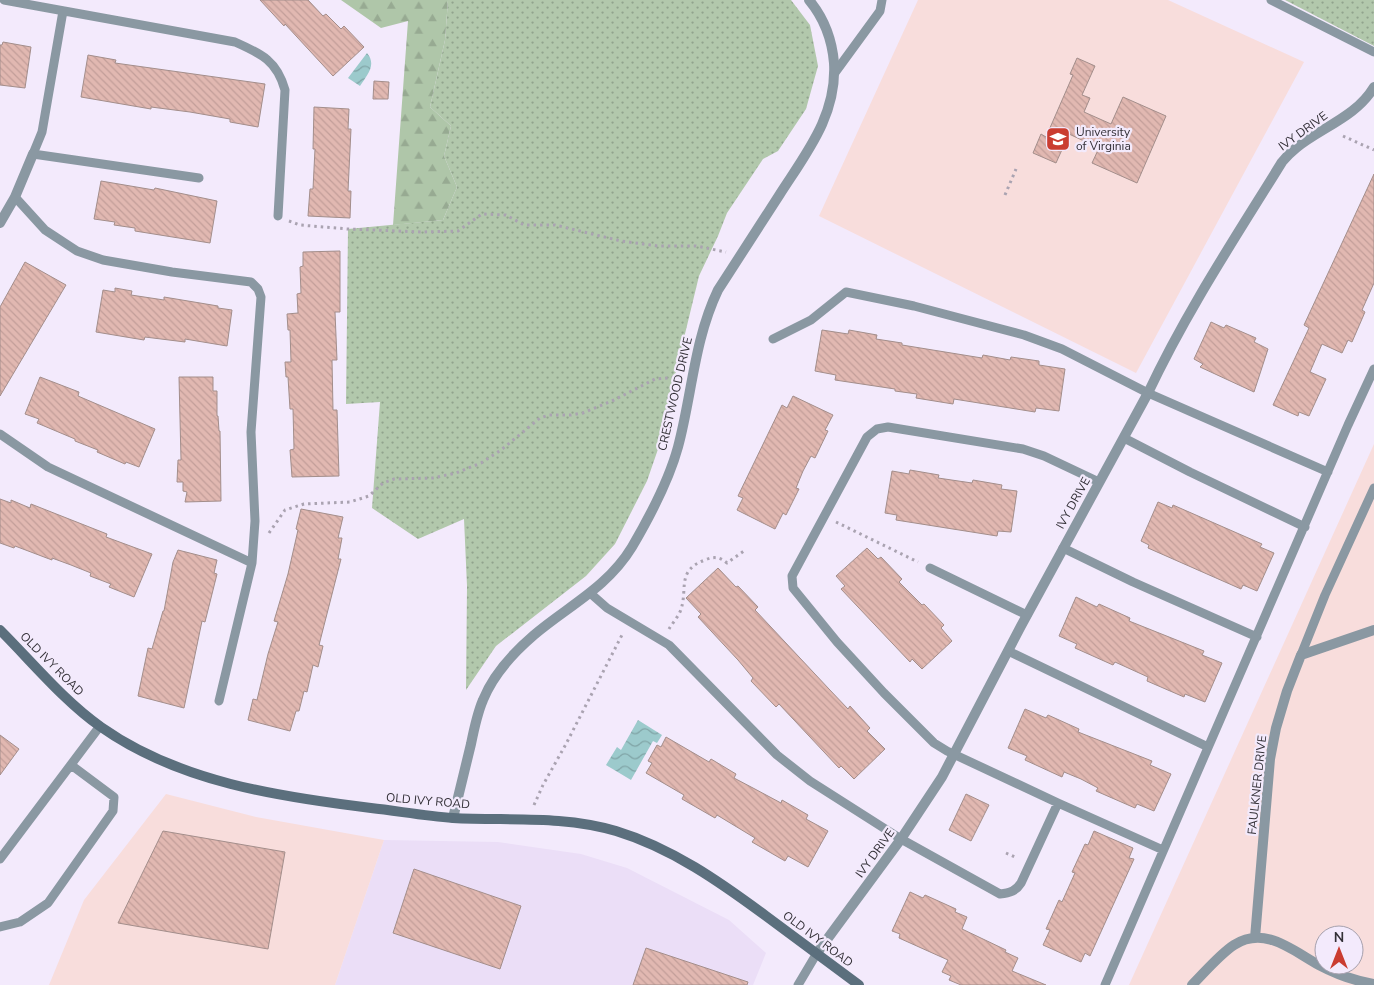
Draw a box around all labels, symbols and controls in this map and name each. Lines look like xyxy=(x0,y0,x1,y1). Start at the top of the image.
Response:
street label: IVY DRIVE xyxy=(1275,108,1331,154)
place label: University of Virginia xyxy=(1076,124,1131,154)
school or university icon: University of Virginia xyxy=(1045,126,1071,152)
street label: CRESTWOOD DRIVE xyxy=(654,336,696,452)
street label: IVY DRIVE xyxy=(1052,474,1094,532)
street label: OLD IVY ROAD xyxy=(17,629,87,699)
street label: FAULKNER DRIVE xyxy=(1244,735,1270,835)
street label: OLD IVY ROAD xyxy=(385,789,471,813)
street label: IVY DRIVE xyxy=(852,825,898,881)
street label: OLD IVY ROAD xyxy=(780,907,856,971)
north arrow xyxy=(1314,925,1364,975)
text: N xyxy=(1334,928,1344,947)

